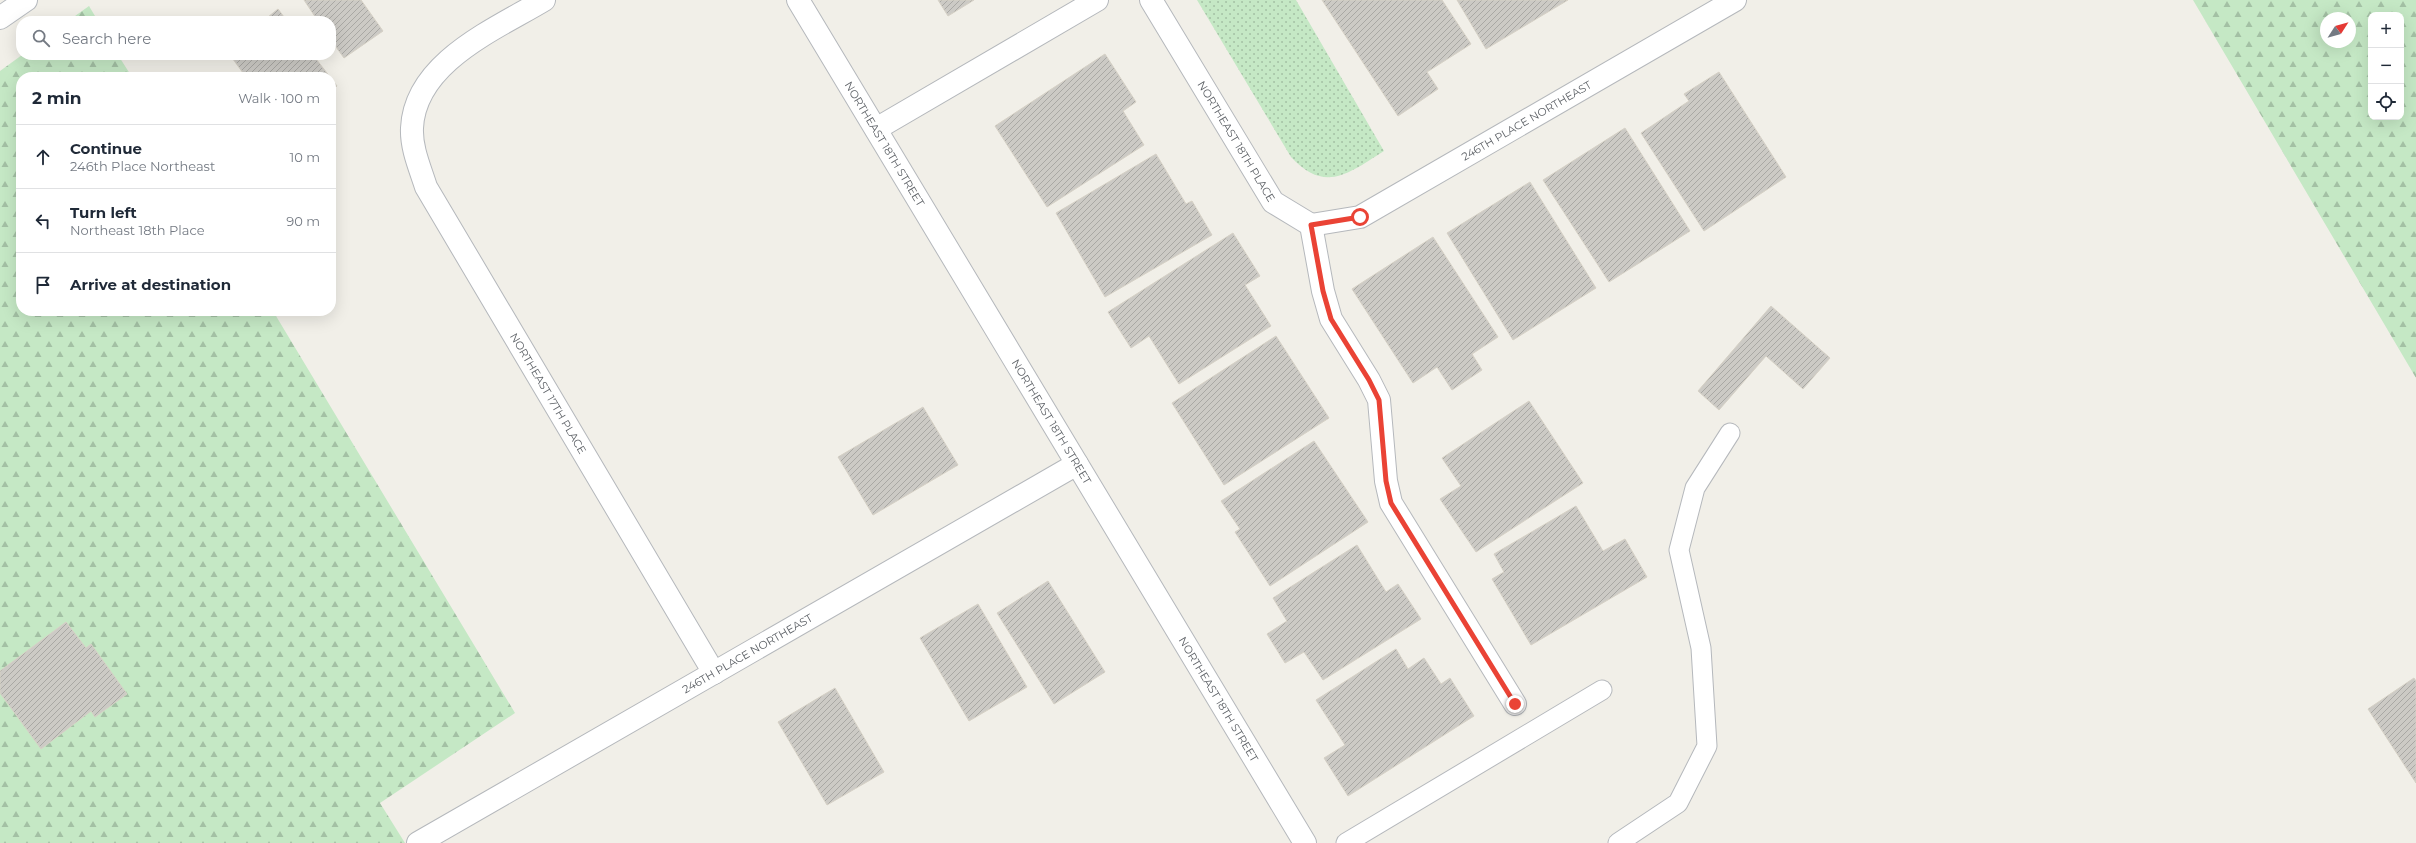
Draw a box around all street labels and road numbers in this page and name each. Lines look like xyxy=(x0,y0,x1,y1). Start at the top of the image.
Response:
street label: 246TH PLACE NORTHEAST xyxy=(1459,77,1595,164)
street label: NORTHEAST 18TH PLACE xyxy=(1194,78,1278,204)
street label: NORTHEAST 18TH STREET xyxy=(842,79,928,210)
street label: NORTHEAST 17TH PLACE xyxy=(507,330,590,456)
street label: NORTHEAST 18TH STREET xyxy=(1009,357,1095,487)
street label: 246TH PLACE NORTHEAST xyxy=(680,610,816,696)
street label: NORTHEAST 18TH STREET xyxy=(1176,634,1262,765)

